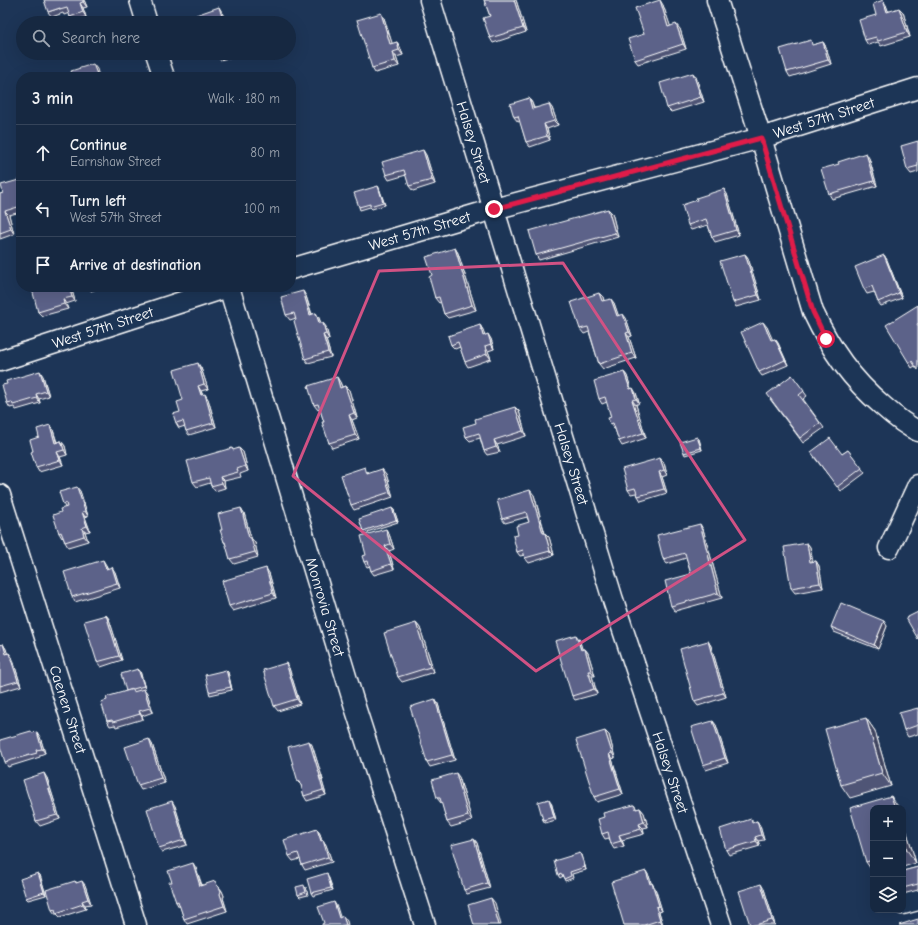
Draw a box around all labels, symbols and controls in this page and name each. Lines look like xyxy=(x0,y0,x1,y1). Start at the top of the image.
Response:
search box xyxy=(16,16,296,60)
icon: search xyxy=(30,27,52,49)
text: Search here xyxy=(62,29,140,47)
text: 3 min xyxy=(32,89,73,108)
text: Walk · 180 m xyxy=(208,91,280,106)
street label: West 57th Street xyxy=(771,93,877,143)
street label: Halsey Street xyxy=(452,99,495,186)
text: Continue xyxy=(70,136,127,154)
icon: ahead xyxy=(32,142,54,164)
text: 80 m xyxy=(250,145,280,160)
text: Earnshaw Street xyxy=(70,154,161,169)
text: Turn left xyxy=(70,192,126,210)
icon: left xyxy=(32,198,54,220)
route end xyxy=(485,200,503,218)
text: 100 m xyxy=(244,201,280,216)
street label: West 57th Street xyxy=(366,207,473,255)
text: West 57th Street xyxy=(70,210,161,225)
icon: arrive xyxy=(32,254,54,276)
text: Arrive at destination xyxy=(70,256,201,274)
street label: West 57th Street xyxy=(50,303,156,352)
route start xyxy=(817,330,835,348)
street label: Halsey Street xyxy=(550,421,593,508)
street label: Monrovia Street xyxy=(302,555,349,659)
street label: Caenen Street xyxy=(46,663,90,756)
street label: Halsey Street xyxy=(648,729,692,816)
map controls xyxy=(870,805,906,913)
button: + xyxy=(870,805,906,841)
button: − xyxy=(870,841,906,877)
button: layers xyxy=(870,877,906,913)

